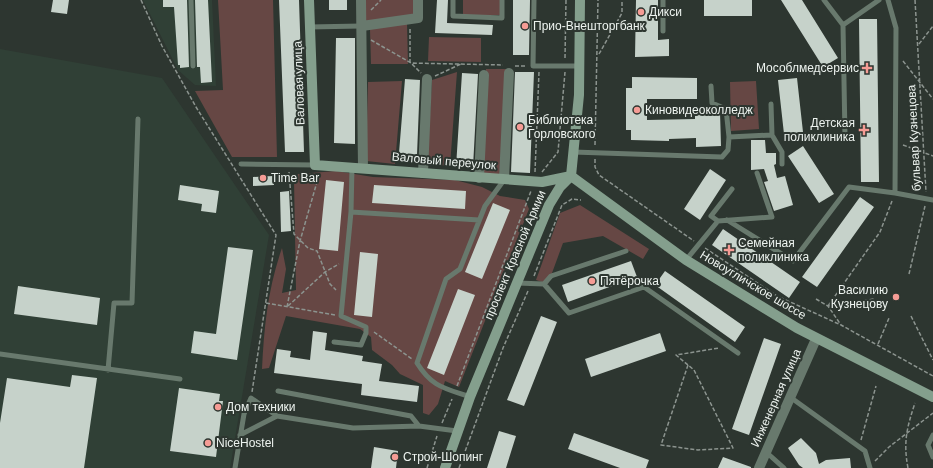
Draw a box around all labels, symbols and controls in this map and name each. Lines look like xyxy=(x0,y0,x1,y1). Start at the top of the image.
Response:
place label: Дикси xyxy=(649,5,682,19)
marker: Дикси xyxy=(636,7,646,17)
place label: Прио-Внешторгбанк xyxy=(533,19,646,33)
marker: Прио-Внешторгбанк xyxy=(520,21,530,31)
street label: Валовая улица xyxy=(291,40,307,125)
place label: Мособлмедсервис xyxy=(756,61,859,75)
marker: Мособлмедсервис xyxy=(862,63,872,73)
street label: бульвар Кузнецова xyxy=(904,84,924,192)
place label: Киновидеоколледж xyxy=(645,103,753,117)
marker: Киновидеоколледж xyxy=(632,105,642,115)
place label: Библиотека Горловского xyxy=(528,113,596,141)
place label: Детская поликлиника xyxy=(784,116,855,144)
marker: Библиотека Горловского xyxy=(515,122,525,132)
marker: Детская поликлиника xyxy=(858,124,870,136)
street label: Валовый переулок xyxy=(391,149,498,173)
place label: Time Bar xyxy=(271,171,319,185)
marker: Time Bar xyxy=(258,173,268,183)
street label: проспект Красной Армии xyxy=(481,188,549,322)
place label: Семейная поликлиника xyxy=(738,236,810,264)
marker: Семейная поликлиника xyxy=(723,244,735,256)
street label: Новоугличское шоссе xyxy=(697,248,809,322)
place label: Пятёрочка xyxy=(600,274,659,288)
marker: Пятёрочка xyxy=(587,276,597,286)
place label: Василию Кузнецову xyxy=(831,283,888,311)
marker: Василию Кузнецову xyxy=(891,292,901,302)
street label: Инженерная улица xyxy=(748,346,804,449)
place label: Дом техники xyxy=(226,400,296,414)
marker: Дом техники xyxy=(213,402,223,412)
place label: NiceHostel xyxy=(216,436,274,450)
marker: NiceHostel xyxy=(203,438,213,448)
place label: Строй-Шопинг xyxy=(403,450,484,464)
marker: Строй-Шопинг xyxy=(390,452,400,462)

